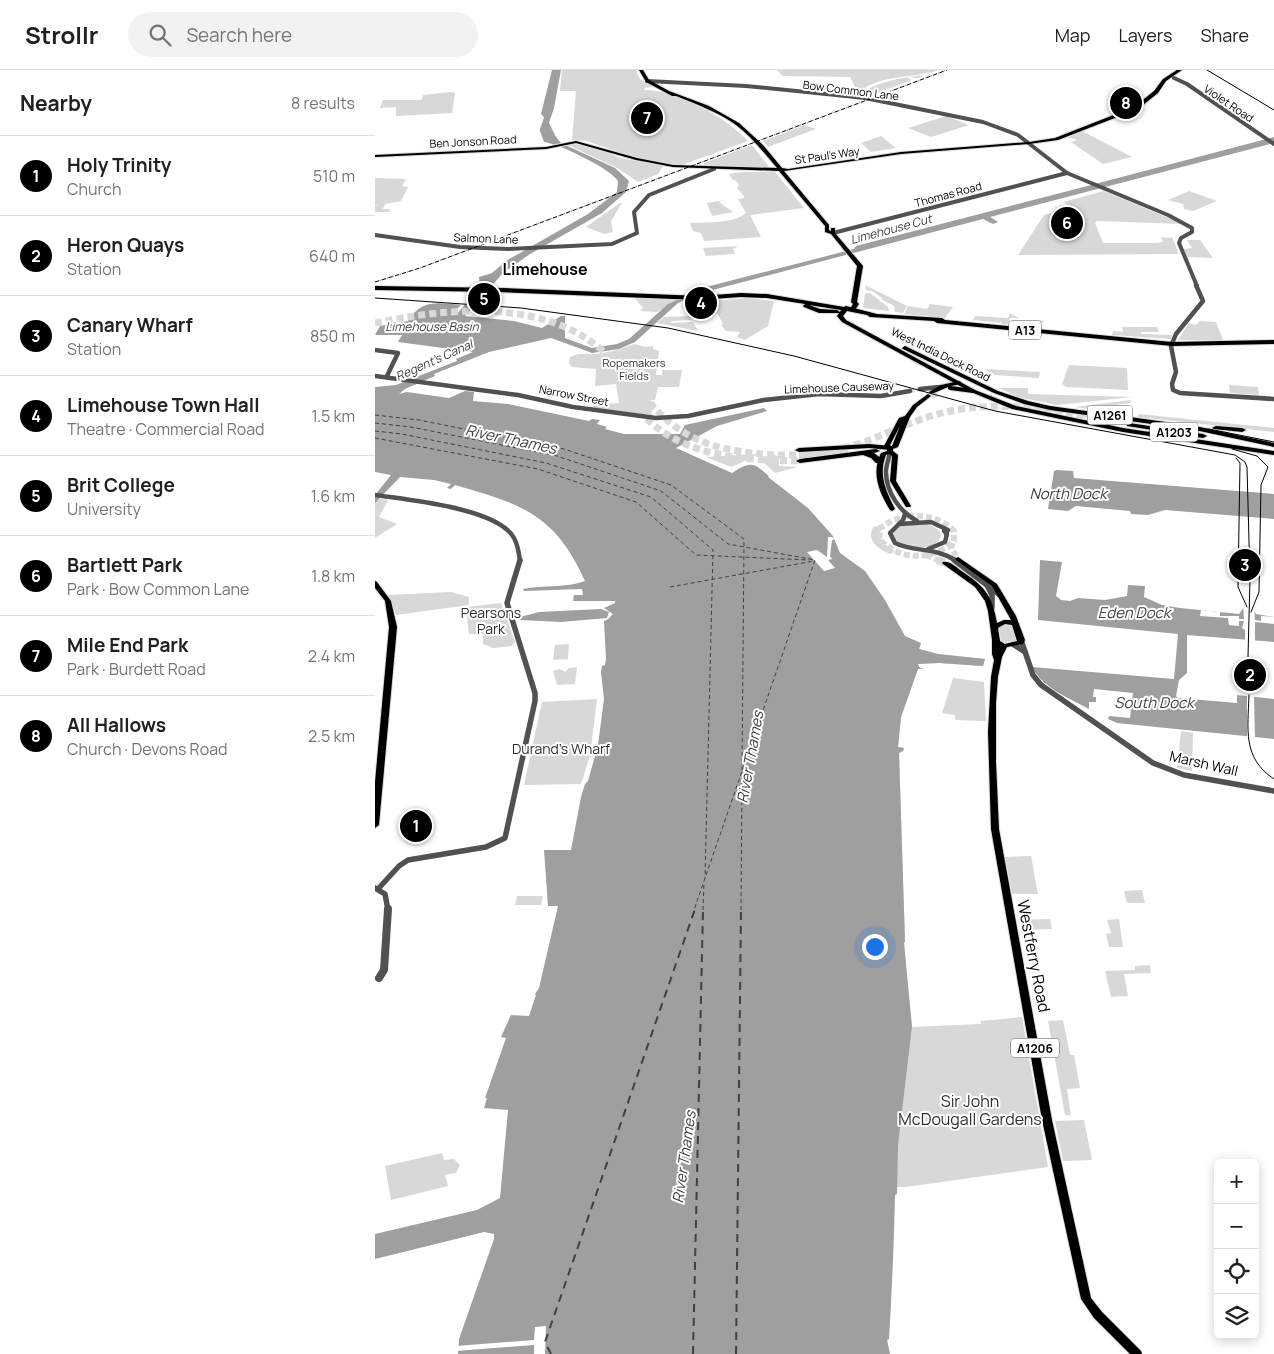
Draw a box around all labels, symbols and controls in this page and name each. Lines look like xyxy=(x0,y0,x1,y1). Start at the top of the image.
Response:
search box xyxy=(128,12,478,57)
text: Strollr xyxy=(25,18,98,51)
icon: search xyxy=(146,21,174,49)
text: Search here xyxy=(186,22,292,48)
text: Map xyxy=(1055,23,1090,47)
text: Layers xyxy=(1118,23,1172,47)
text: Share xyxy=(1200,23,1249,47)
street label: Bow Common Lane xyxy=(802,77,900,103)
street label: Violet Road xyxy=(1201,81,1257,125)
pin: 8 xyxy=(1110,84,1142,122)
text: Nearby xyxy=(20,89,92,117)
text: 8 results xyxy=(291,92,355,114)
pin: 7 xyxy=(631,99,663,137)
street label: Ben Jonson Road xyxy=(429,131,517,151)
street label: St Paul's Way xyxy=(793,143,861,167)
text: Holy Trinity xyxy=(67,152,171,178)
text: 1 xyxy=(32,165,40,187)
text: 510 m xyxy=(313,165,355,187)
text: Church xyxy=(67,178,121,200)
street label: Thomas Road xyxy=(913,178,983,210)
pin: 6 xyxy=(1051,204,1083,242)
water label: Limehouse Cut xyxy=(848,210,935,248)
street label: Salmon Lane xyxy=(453,229,519,247)
text: Heron Quays xyxy=(67,232,184,258)
text: 2 xyxy=(31,245,41,267)
text: 640 m xyxy=(309,245,355,267)
text: Station xyxy=(67,258,121,280)
district label: Limehouse xyxy=(502,258,588,280)
pin: 5 xyxy=(468,280,500,318)
pin: 4 xyxy=(685,284,717,322)
text: Canary Wharf xyxy=(67,312,193,338)
water label: Limehouse Basin xyxy=(385,318,480,335)
road number: A13 xyxy=(1009,320,1041,340)
street label: West India Dock Road xyxy=(889,323,993,385)
text: 3 xyxy=(31,325,41,347)
text: 850 m xyxy=(310,325,355,347)
water label: Regent's Canal xyxy=(393,335,477,385)
text: Station xyxy=(67,338,121,360)
park label: Ropemakers Fields xyxy=(603,355,666,383)
street label: Limehouse Causeway xyxy=(784,378,894,396)
street label: Narrow Street xyxy=(538,381,610,409)
text: Limehouse Town Hall xyxy=(67,392,259,418)
text: 4 xyxy=(31,405,41,427)
text: 1.5 km xyxy=(311,405,355,427)
road number: A1261 xyxy=(1087,406,1133,424)
text: Theatre · Commercial Road xyxy=(67,418,265,440)
water label: River Thames xyxy=(463,419,560,459)
road number: A1203 xyxy=(1150,422,1198,442)
text: Brit College xyxy=(67,472,175,498)
water label: North Dock xyxy=(1029,483,1109,504)
text: 5 xyxy=(31,485,41,507)
text: 1.6 km xyxy=(311,485,355,507)
text: University xyxy=(67,498,141,520)
pin: 3 xyxy=(1229,546,1261,584)
text: Bartlett Park xyxy=(67,552,182,578)
text: 6 xyxy=(31,565,41,587)
text: 1.8 km xyxy=(311,565,355,587)
text: Park · Bow Common Lane xyxy=(67,578,249,600)
water label: Eden Dock xyxy=(1098,602,1173,623)
park label: Pearsons Park xyxy=(461,603,521,638)
text: Mile End Park xyxy=(67,632,188,658)
text: 7 xyxy=(32,645,40,667)
text: 2.4 km xyxy=(308,645,355,667)
pin: 2 xyxy=(1234,656,1266,694)
text: Park · Burdett Road xyxy=(67,658,206,680)
water label: South Dock xyxy=(1114,692,1196,713)
water label: River Thames xyxy=(732,708,769,805)
text: All Hallows xyxy=(67,712,166,738)
text: 8 xyxy=(31,725,41,747)
text: 2.5 km xyxy=(308,725,355,747)
text: Church · Devons Road xyxy=(67,738,228,760)
park label: Durand's Wharf xyxy=(512,739,610,758)
street label: Marsh Wall xyxy=(1168,746,1240,780)
pin: 1 xyxy=(400,807,432,845)
street label: Westferry Road xyxy=(1012,898,1056,1014)
your location xyxy=(862,934,888,960)
road number: A1206 xyxy=(1011,1038,1059,1058)
park label: Sir John McDougall Gardens xyxy=(898,1090,1042,1130)
water label: River Thames xyxy=(667,1108,701,1204)
map controls xyxy=(1214,1159,1259,1339)
button: + xyxy=(1214,1159,1259,1204)
button: − xyxy=(1214,1204,1259,1249)
button: locate xyxy=(1214,1249,1259,1294)
button: layers xyxy=(1214,1294,1259,1339)

